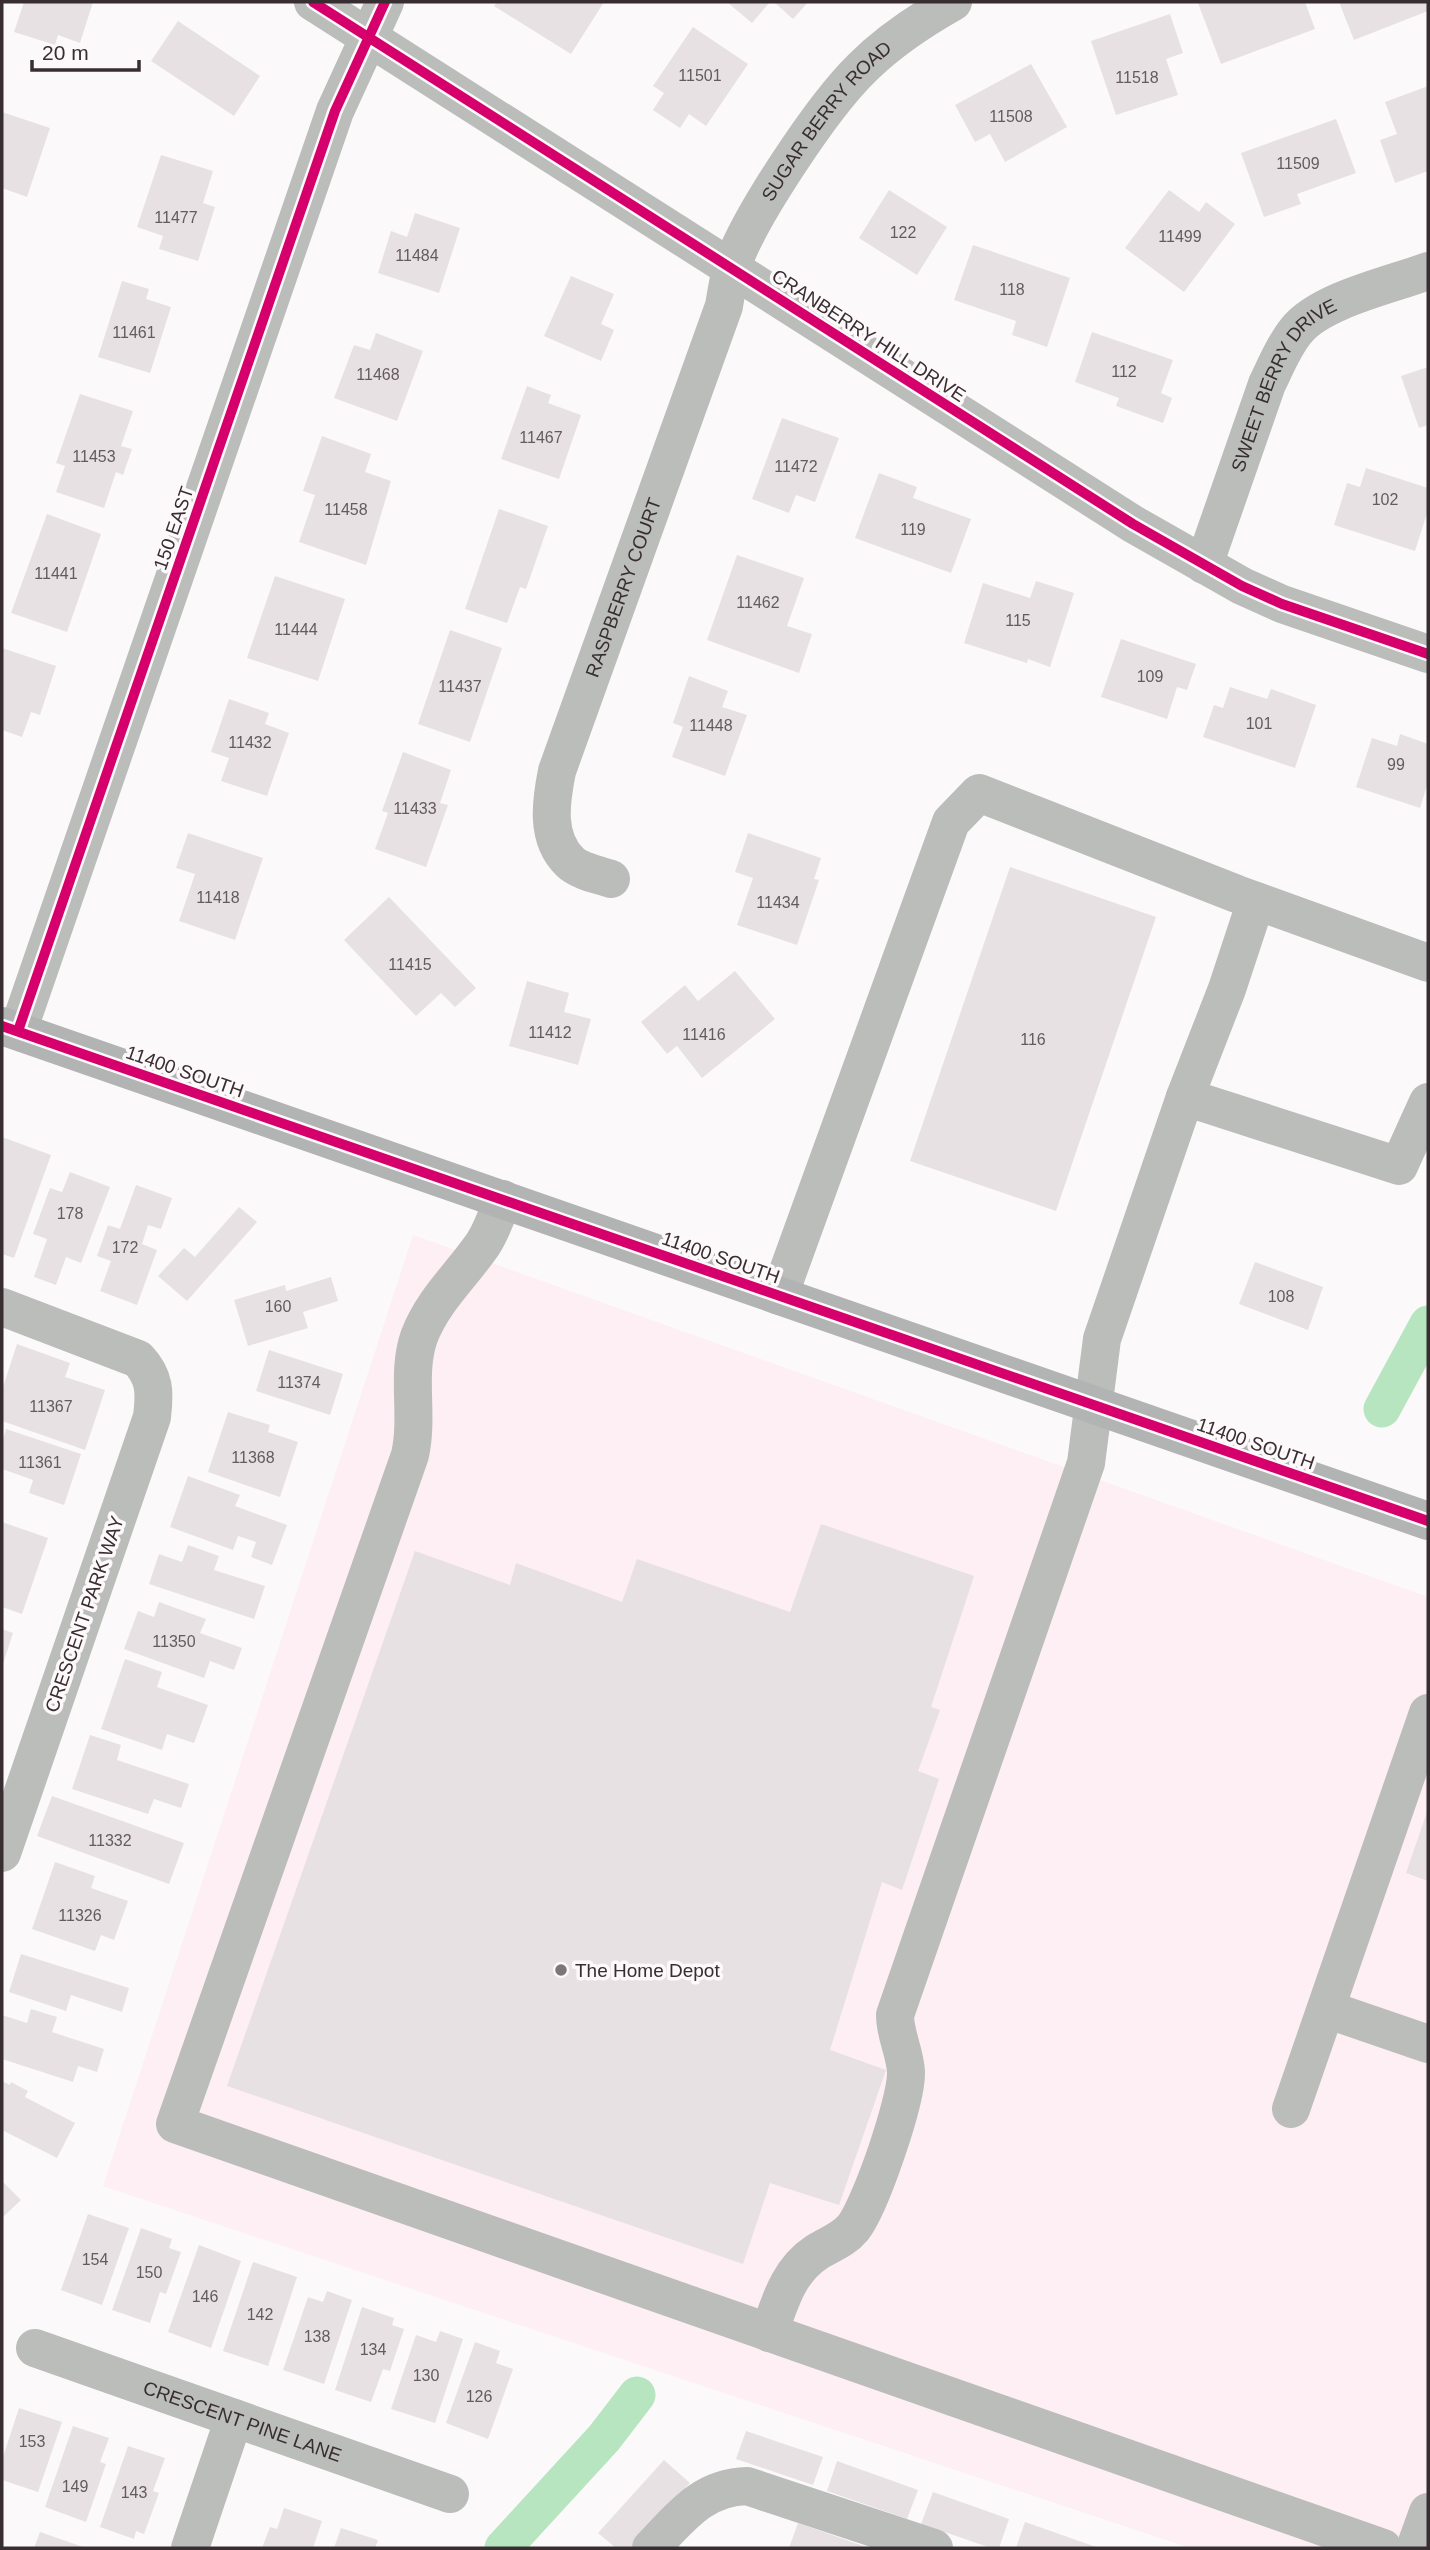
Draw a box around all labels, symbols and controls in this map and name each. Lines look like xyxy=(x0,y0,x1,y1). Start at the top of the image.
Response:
scale bar xyxy=(32,28,138,72)
street label: SUGAR BERRY ROAD xyxy=(757,37,895,205)
text: 20 m xyxy=(42,41,89,64)
house number: 11501 xyxy=(678,67,722,84)
house number: 11518 xyxy=(1115,69,1159,86)
house number: 11508 xyxy=(989,108,1033,125)
house number: 11509 xyxy=(1276,155,1320,172)
house number: 11477 xyxy=(154,209,198,226)
house number: 122 xyxy=(890,224,916,241)
house number: 11499 xyxy=(1158,228,1202,245)
house number: 11484 xyxy=(395,247,439,264)
street label: CRANBERRY HILL DRIVE xyxy=(768,265,969,406)
house number: 118 xyxy=(999,281,1025,298)
street label: SWEET BERRY DRIVE xyxy=(1227,295,1340,475)
house number: 11461 xyxy=(112,324,156,341)
house number: 112 xyxy=(1111,363,1137,380)
house number: 11468 xyxy=(356,366,400,383)
house number: 11467 xyxy=(519,429,563,446)
house number: 11453 xyxy=(72,448,116,465)
house number: 11472 xyxy=(774,458,818,475)
street label: 150 EAST xyxy=(149,483,198,573)
house number: 102 xyxy=(1372,491,1398,508)
street label: RASPBERRY COURT xyxy=(582,495,665,680)
house number: 11458 xyxy=(324,501,368,518)
house number: 119 xyxy=(900,521,926,538)
house number: 11441 xyxy=(34,565,78,582)
house number: 11462 xyxy=(736,594,780,611)
house number: 115 xyxy=(1005,612,1031,629)
house number: 11444 xyxy=(274,621,318,638)
house number: 109 xyxy=(1137,668,1163,685)
house number: 11437 xyxy=(438,678,482,695)
house number: 101 xyxy=(1246,715,1272,732)
house number: 11448 xyxy=(689,717,733,734)
house number: 11432 xyxy=(228,734,272,751)
house number: 99 xyxy=(1387,756,1405,773)
house number: 11433 xyxy=(393,800,437,817)
house number: 11418 xyxy=(196,889,240,906)
house number: 11434 xyxy=(756,894,800,911)
house number: 11415 xyxy=(388,956,432,973)
house number: 11412 xyxy=(528,1024,572,1041)
house number: 11416 xyxy=(682,1026,726,1043)
house number: 116 xyxy=(1020,1031,1046,1048)
street label: 11400 SOUTH xyxy=(123,1041,247,1101)
house number: 178 xyxy=(57,1205,83,1222)
street label: 11400 SOUTH xyxy=(659,1227,783,1287)
house number: 172 xyxy=(112,1239,138,1256)
house number: 108 xyxy=(1268,1288,1294,1305)
house number: 160 xyxy=(265,1298,291,1315)
house number: 11374 xyxy=(277,1374,321,1391)
house number: 11367 xyxy=(29,1398,73,1415)
street label: 11400 SOUTH xyxy=(1194,1413,1318,1473)
house number: 11368 xyxy=(231,1449,275,1466)
house number: 11361 xyxy=(18,1454,62,1471)
street label: CRESCENT PARK WAY xyxy=(41,1513,128,1715)
house number: 11350 xyxy=(152,1633,196,1650)
house number: 11332 xyxy=(88,1832,132,1849)
house number: 11326 xyxy=(58,1907,102,1924)
place label: The Home Depot xyxy=(575,1960,720,1981)
marker: The Home Depot xyxy=(553,1962,569,1978)
house number: 154 xyxy=(82,2251,108,2268)
house number: 150 xyxy=(136,2264,162,2281)
house number: 146 xyxy=(192,2288,218,2305)
house number: 142 xyxy=(247,2306,273,2323)
house number: 138 xyxy=(304,2328,330,2345)
house number: 134 xyxy=(360,2341,386,2358)
house number: 130 xyxy=(413,2367,439,2384)
street label: CRESCENT PINE LANE xyxy=(140,2377,344,2466)
house number: 126 xyxy=(466,2388,492,2405)
house number: 153 xyxy=(19,2433,45,2450)
house number: 149 xyxy=(62,2478,88,2495)
house number: 143 xyxy=(121,2484,147,2501)

